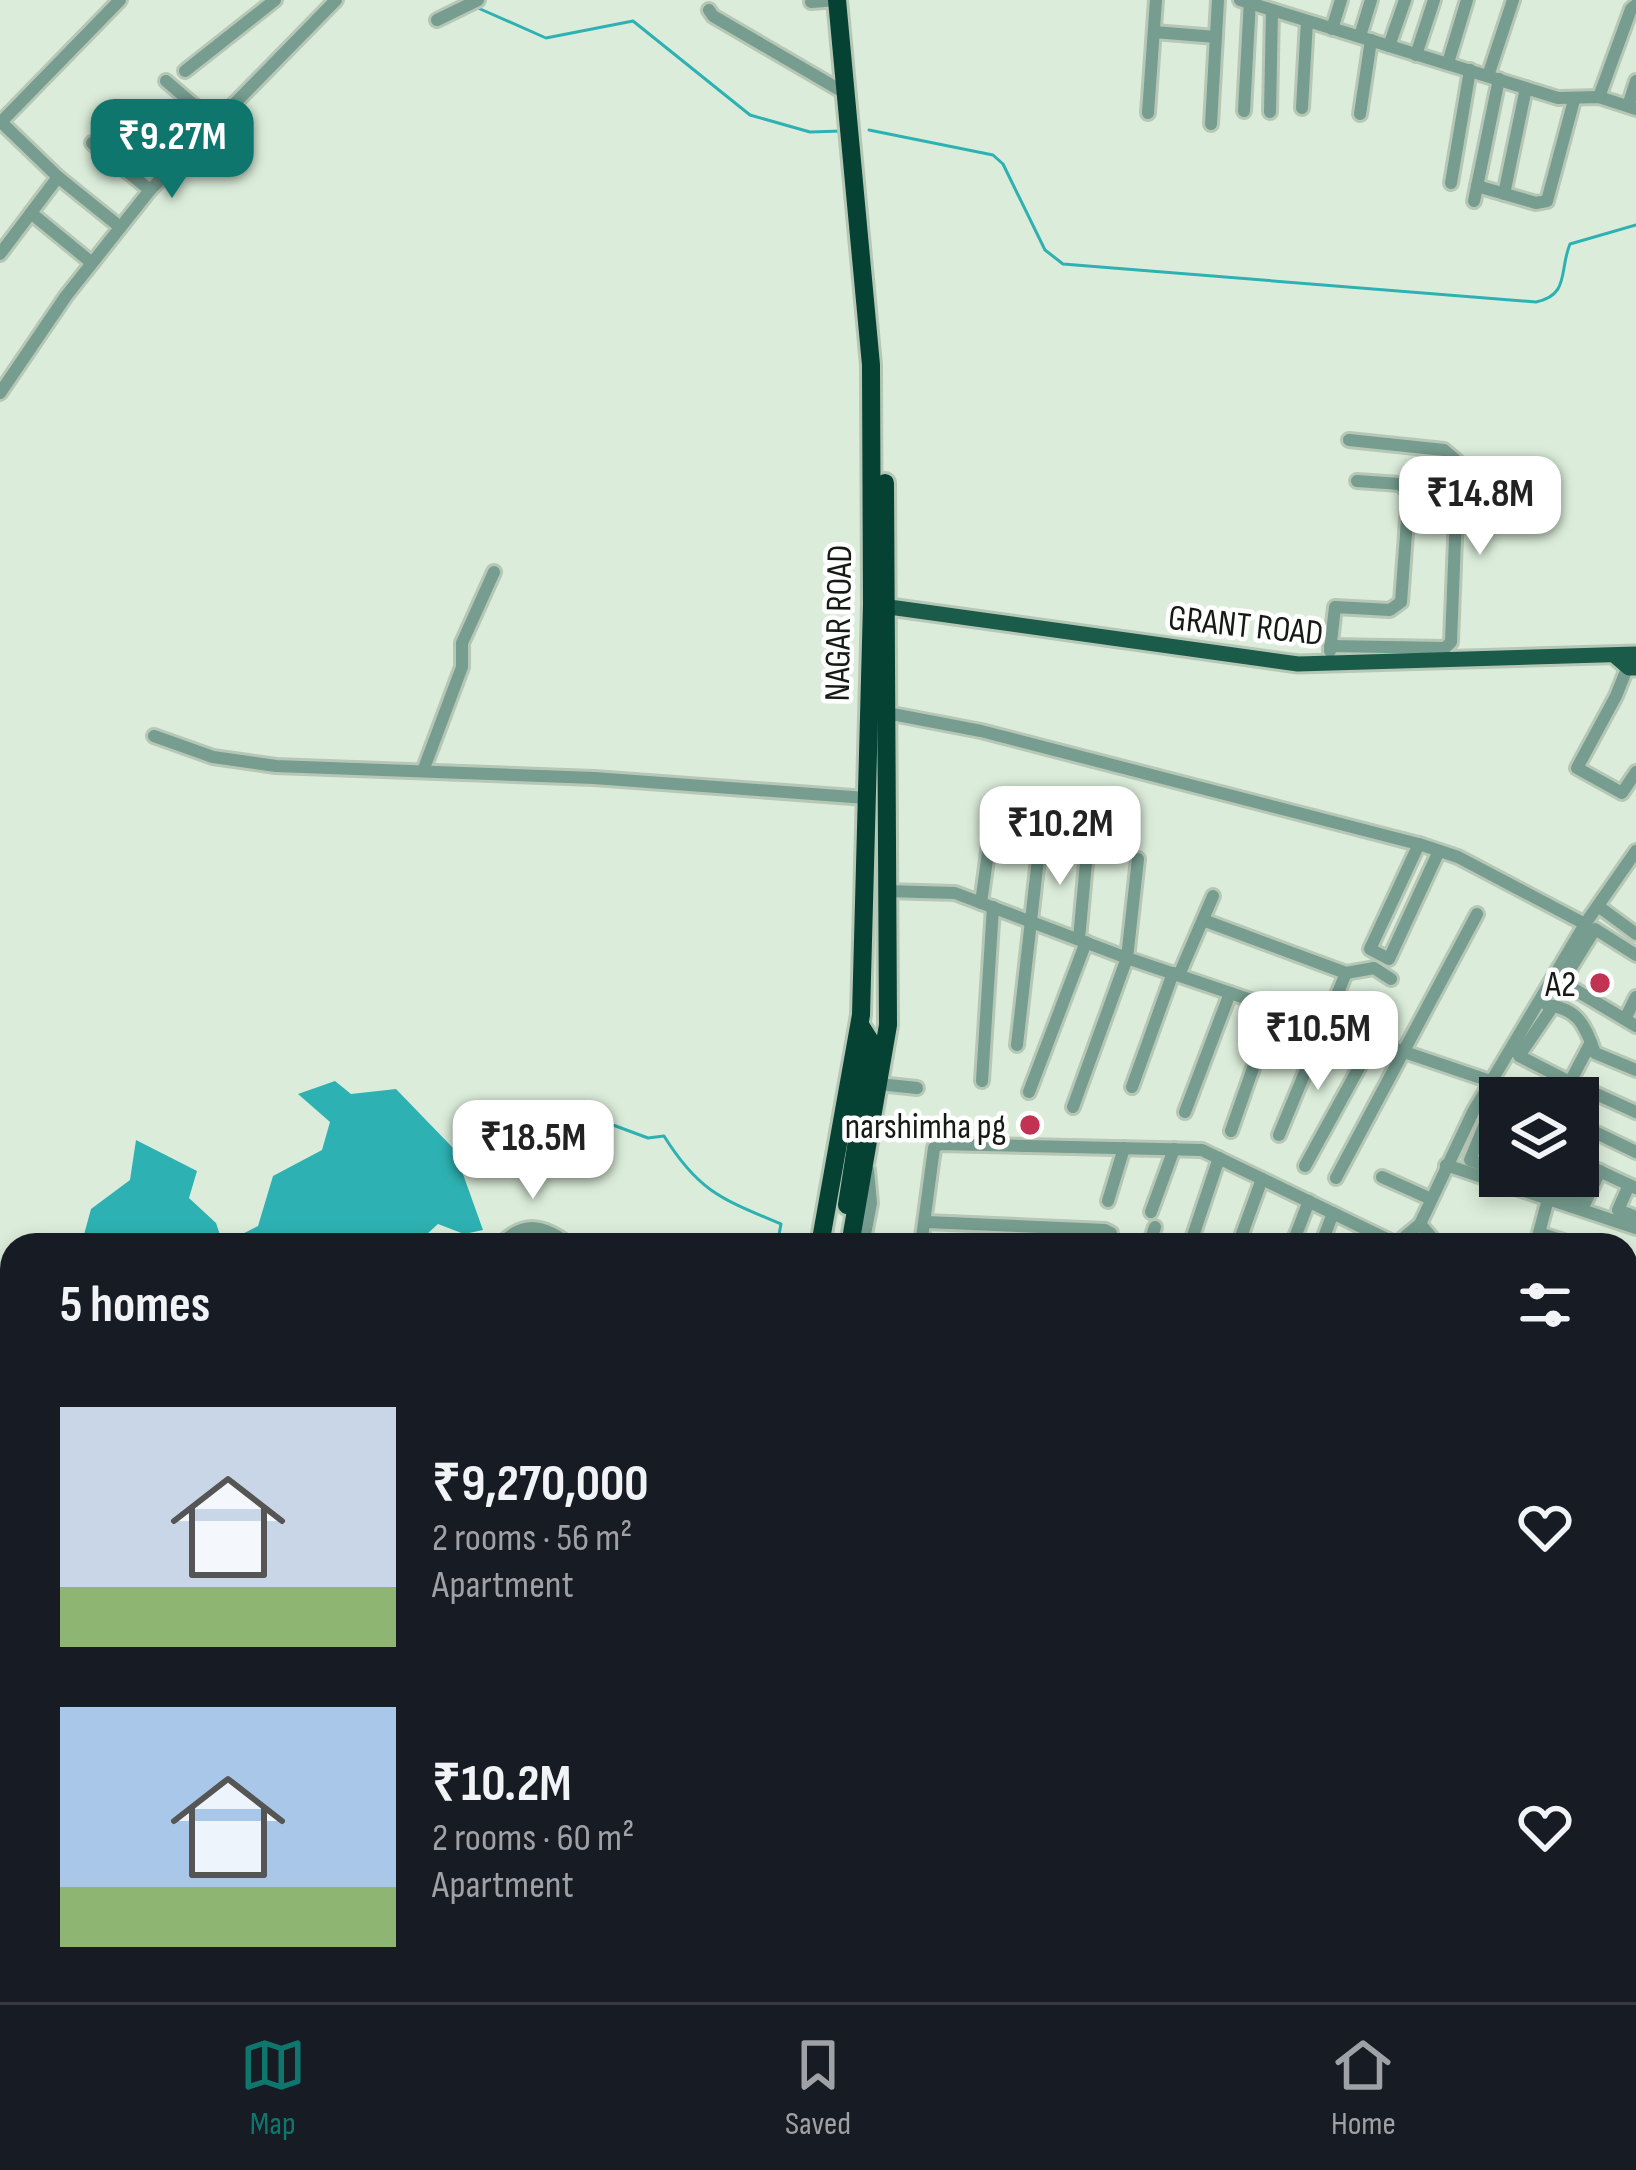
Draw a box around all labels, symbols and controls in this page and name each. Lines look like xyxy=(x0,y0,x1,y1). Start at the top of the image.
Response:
pin: ₹9.27M xyxy=(74,99,270,201)
text: ₹9.27M xyxy=(118,114,226,161)
pin: ₹14.8M xyxy=(1382,456,1578,558)
text: ₹14.8M xyxy=(1426,471,1534,518)
street label: NAGAR ROAD xyxy=(817,545,862,702)
street label: GRANT ROAD xyxy=(1166,597,1325,656)
pin: ₹10.2M xyxy=(962,786,1158,888)
text: ₹10.2M xyxy=(1007,801,1113,848)
place label: A2 xyxy=(1544,964,1576,1007)
marker: A2 xyxy=(1587,970,1613,996)
pin: ₹10.5M xyxy=(1220,991,1416,1093)
text: ₹10.5M xyxy=(1265,1006,1371,1053)
map controls xyxy=(1479,1077,1599,1197)
button: layers xyxy=(1479,1077,1599,1197)
pin: ₹18.5M xyxy=(435,1100,631,1202)
place label: narshimha pg xyxy=(845,1106,1006,1149)
marker: narshimha pg xyxy=(1017,1112,1043,1138)
text: ₹18.5M xyxy=(480,1115,586,1162)
icon: filters xyxy=(1512,1272,1578,1338)
text: 5 homes xyxy=(60,1275,210,1336)
text: ₹9,270,000 xyxy=(432,1454,648,1515)
icon: home xyxy=(156,1455,300,1599)
icon: heart xyxy=(1512,1494,1578,1560)
text: 2 rooms · 56 m² xyxy=(432,1515,633,1562)
text: Apartment xyxy=(432,1562,574,1609)
text: ₹10.2M xyxy=(432,1754,572,1815)
icon: home xyxy=(156,1755,300,1899)
icon: heart xyxy=(1512,1794,1578,1860)
text: 2 rooms · 60 m² xyxy=(432,1815,634,1862)
text: Apartment xyxy=(432,1862,574,1909)
tab: Map xyxy=(240,2032,306,2144)
tab: Saved xyxy=(785,2032,851,2144)
tab: Home xyxy=(1330,2032,1396,2144)

